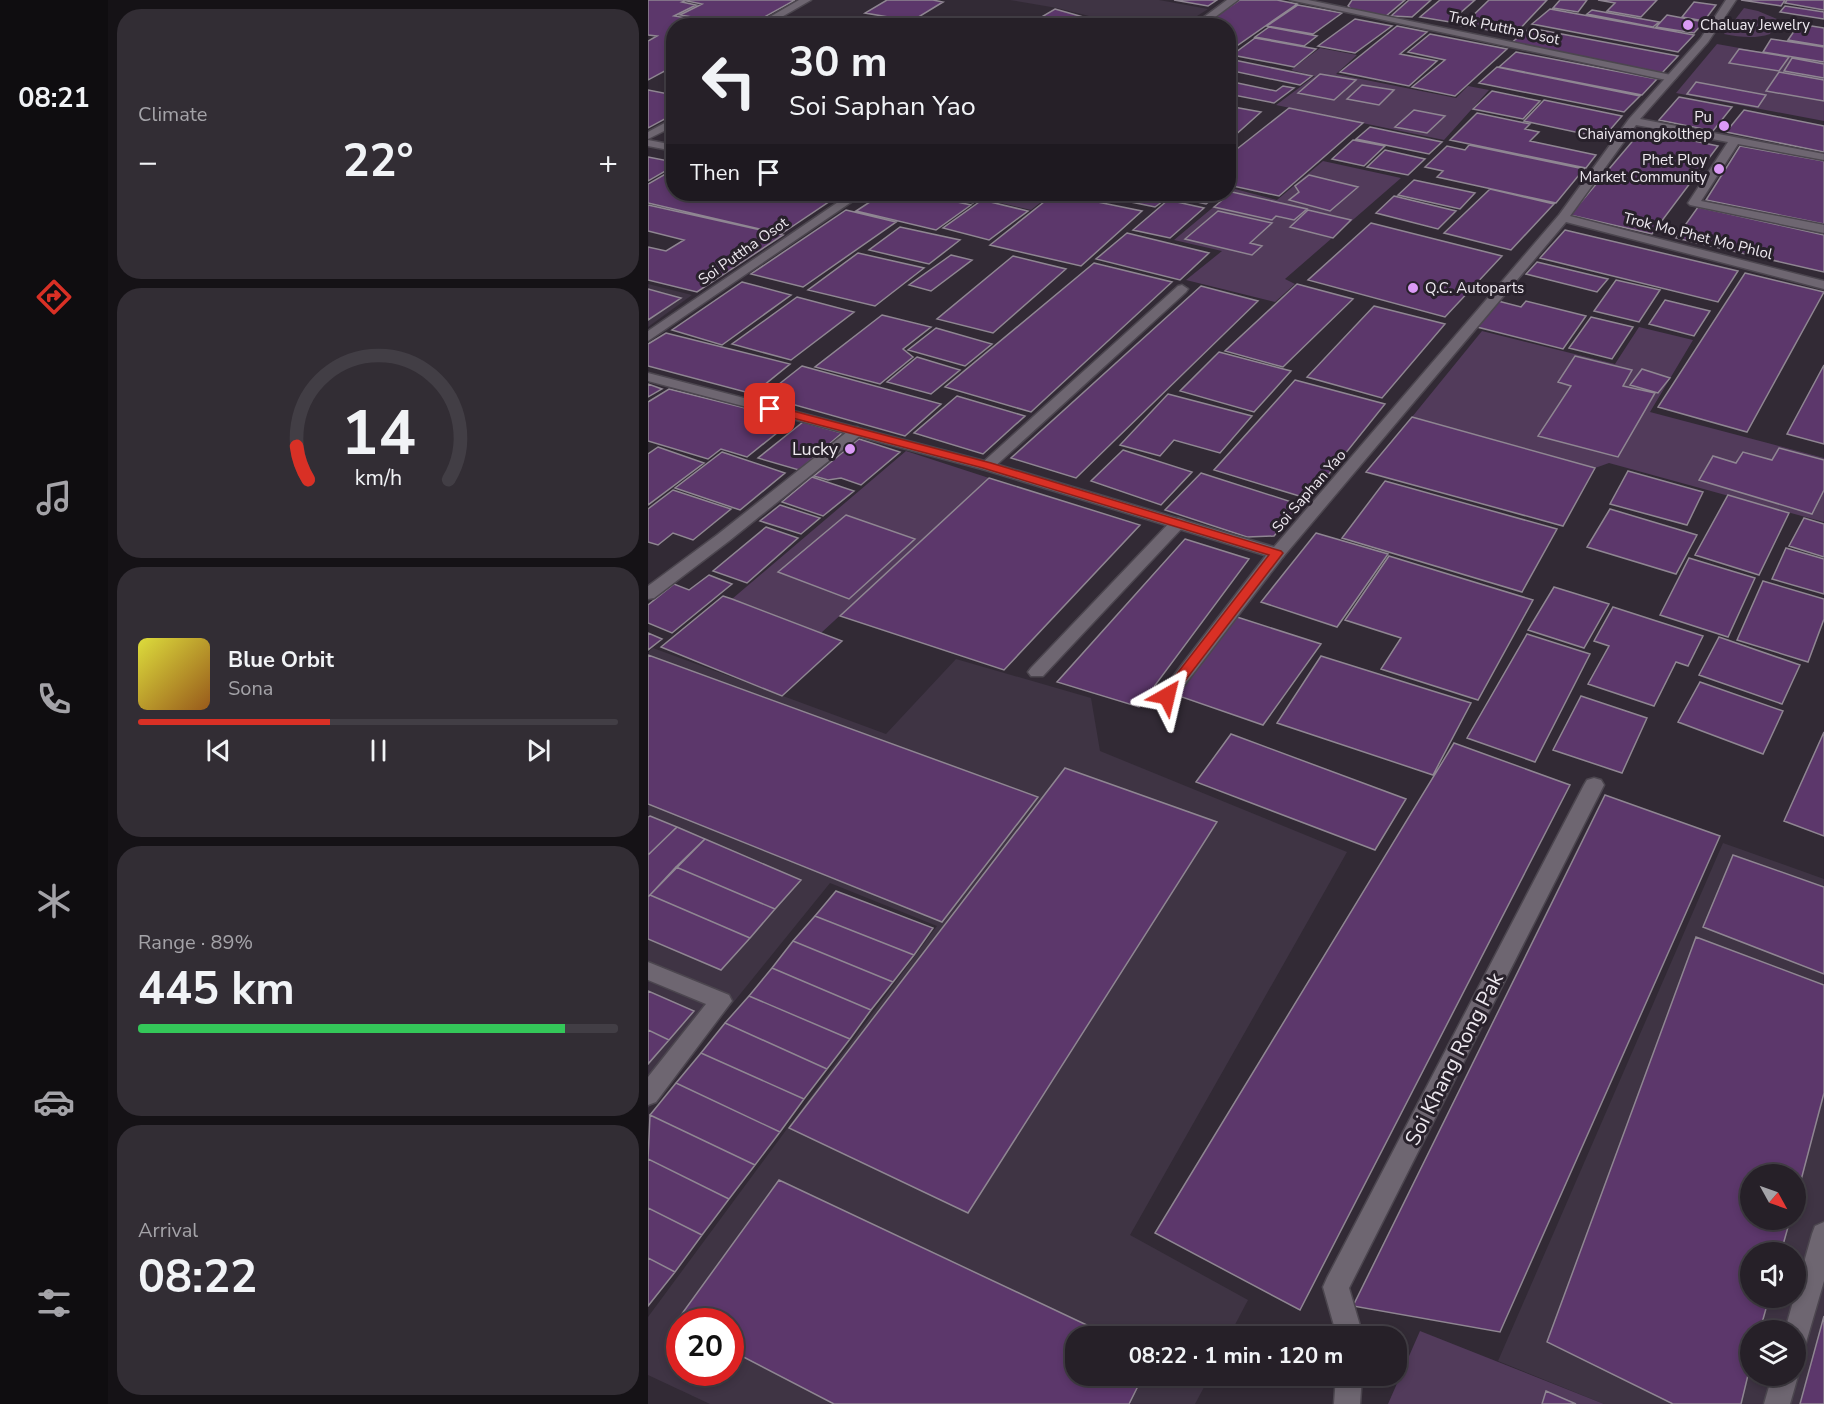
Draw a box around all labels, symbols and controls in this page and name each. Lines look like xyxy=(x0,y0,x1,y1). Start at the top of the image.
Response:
street label: Trok Puttha Osot xyxy=(1446,6,1562,50)
place label: Chaluay Jewelry xyxy=(1700,15,1810,35)
marker: Chaluay Jewelry xyxy=(1681,18,1695,32)
text: 30 m xyxy=(789,34,888,91)
icon: left xyxy=(690,42,768,120)
text: 08:21 xyxy=(18,80,90,117)
text: Soi Saphan Yao xyxy=(789,88,976,125)
text: Climate xyxy=(138,101,207,128)
place label: Pu Chaiyamongkolthep xyxy=(1578,107,1712,144)
marker: Pu Chaiyamongkolthep xyxy=(1717,119,1731,133)
text: 22° xyxy=(342,131,414,192)
text: − xyxy=(138,140,158,185)
text: + xyxy=(598,140,618,185)
place label: Phet Ploy Market Community xyxy=(1579,150,1707,187)
icon: arrive xyxy=(752,156,785,189)
text: Then xyxy=(690,158,740,188)
marker: Phet Ploy Market Community xyxy=(1712,162,1726,176)
street label: Trok Mo Phet Mo Phlol xyxy=(1621,208,1775,264)
street label: Soi Puttha Osot xyxy=(694,212,793,289)
icon: directions xyxy=(33,276,75,318)
place label: Q.C. Autoparts xyxy=(1425,278,1524,298)
marker: Q.C. Autoparts xyxy=(1406,281,1420,295)
pin xyxy=(744,383,795,434)
text: 14 xyxy=(341,391,415,476)
icon: arrive xyxy=(753,392,786,425)
place label: Lucky xyxy=(792,437,839,461)
marker: Lucky xyxy=(843,442,857,456)
street label: Soi Saphan Yao xyxy=(1267,445,1351,537)
text: km/h xyxy=(354,463,402,493)
icon: music xyxy=(33,477,75,519)
text: Blue Orbit xyxy=(228,645,334,675)
position arrow xyxy=(1135,664,1199,728)
text: Sona xyxy=(228,675,273,702)
icon: phone xyxy=(33,678,75,720)
icon: previous xyxy=(202,734,235,767)
icon: pause xyxy=(362,734,395,767)
icon: next xyxy=(522,734,555,767)
icon: climate xyxy=(33,880,75,922)
text: Range · 89% xyxy=(138,929,253,956)
text: 445 km xyxy=(138,959,295,1020)
street label: Soi Khang Rong Pak xyxy=(1398,967,1510,1150)
icon: car xyxy=(33,1081,75,1123)
north arrow xyxy=(1740,1164,1806,1230)
map controls xyxy=(1740,1164,1806,1386)
text: Arrival xyxy=(138,1217,198,1244)
button: sound xyxy=(1740,1242,1806,1308)
text: 08:22 xyxy=(138,1247,257,1308)
icon: filters xyxy=(33,1282,75,1324)
speed limit sign: 20 xyxy=(666,1308,744,1386)
button: layers xyxy=(1740,1320,1806,1386)
text: 08:22 · 1 min · 120 m xyxy=(1129,1341,1343,1371)

